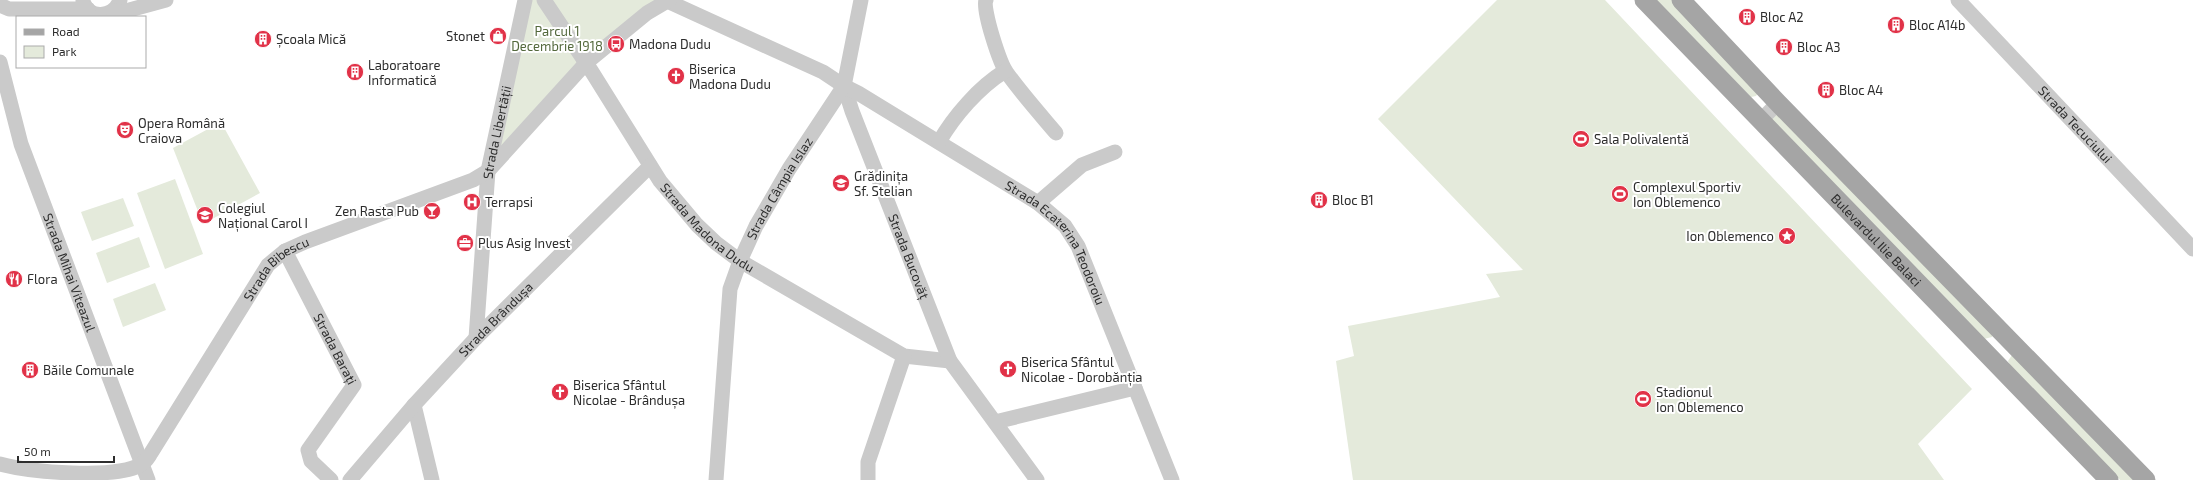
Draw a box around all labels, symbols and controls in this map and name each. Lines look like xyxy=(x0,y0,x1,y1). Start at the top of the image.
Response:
building icon: Bloc A2 xyxy=(1737,7,1757,27)
place label: Bloc A2 xyxy=(1760,9,1804,25)
building icon: Bloc A14b xyxy=(1886,15,1906,35)
legend xyxy=(16,16,146,68)
place label: Bloc A14b xyxy=(1909,17,1966,33)
park label: Parcul 1 Decembrie 1918 xyxy=(511,23,603,54)
text: Road xyxy=(52,24,80,38)
shop icon: Stonet xyxy=(488,26,508,46)
place label: Stonet xyxy=(446,28,485,44)
building icon: Școala Mică xyxy=(253,29,273,49)
place label: Școala Mică xyxy=(276,31,346,48)
bus stop icon: Madona Dudu xyxy=(606,34,626,54)
place label: Madona Dudu xyxy=(629,36,711,52)
building icon: Bloc A3 xyxy=(1774,37,1794,57)
place label: Bloc A3 xyxy=(1797,39,1841,55)
text: Park xyxy=(52,44,77,58)
place label: Laboratoare Informatică xyxy=(368,57,440,88)
place label: Biserica Madona Dudu xyxy=(689,61,771,92)
building icon: Laboratoare Informatică xyxy=(345,62,365,82)
church icon: Biserica Madona Dudu xyxy=(666,66,686,86)
building icon: Bloc A4 xyxy=(1816,80,1836,100)
place label: Bloc A4 xyxy=(1839,82,1883,98)
street label: Strada Tecuciului xyxy=(2035,82,2116,166)
street label: Strada Libertății xyxy=(479,84,514,180)
place label: Opera Română Craiova xyxy=(138,115,225,146)
theatre icon: Opera Română Craiova xyxy=(115,120,135,140)
sports icon: Sala Polivalentă xyxy=(1571,129,1591,149)
place label: Sala Polivalentă xyxy=(1594,131,1689,147)
street label: Strada Câmpia Islaz xyxy=(743,134,816,242)
place label: Grădinița Sf. Stelian xyxy=(854,168,913,199)
school or university icon: Grădinița Sf. Stelian xyxy=(831,173,851,193)
street label: Strada Ecaterina Teodoroiu xyxy=(1002,177,1109,307)
place label: Complexul Sportiv Ion Oblemenco xyxy=(1633,179,1741,210)
street label: Strada Madona Dudu xyxy=(657,180,757,276)
sports icon: Complexul Sportiv Ion Oblemenco xyxy=(1610,184,1630,204)
building icon: Bloc B1 xyxy=(1309,190,1329,210)
street label: Bulevardul Ilie Balaci xyxy=(1828,190,1925,290)
hospital icon: Terrapsi xyxy=(462,192,482,212)
place label: Bloc B1 xyxy=(1332,192,1374,208)
place label: Terrapsi xyxy=(485,194,533,210)
place label: Colegiul Național Carol I xyxy=(218,200,308,232)
bar icon: Zen Rasta Pub xyxy=(422,201,442,221)
place label: Zen Rasta Pub xyxy=(335,203,419,219)
school or university icon: Colegiul Național Carol I xyxy=(195,205,215,225)
street label: Strada Mihai Viteazul xyxy=(40,211,99,334)
street label: Strada Bucovăț xyxy=(885,212,933,302)
place icon: Ion Oblemenco xyxy=(1777,226,1797,246)
place label: Ion Oblemenco xyxy=(1686,228,1774,244)
street label: Strada Bibescu xyxy=(240,233,311,304)
office icon: Plus Asig Invest xyxy=(455,233,475,253)
place label: Plus Asig Invest xyxy=(478,235,571,251)
restaurant icon: Flora xyxy=(4,269,24,289)
place label: Flora xyxy=(27,271,58,287)
street label: Strada Brândușa xyxy=(455,279,536,360)
street label: Strada Barați xyxy=(310,311,360,387)
place label: Biserica Sfântul Nicolae - Dorobănția xyxy=(1021,354,1143,386)
church icon: Biserica Sfântul Nicolae - Dorobănția xyxy=(998,359,1018,379)
building icon: Băile Comunale xyxy=(20,360,40,380)
place label: Băile Comunale xyxy=(43,362,134,378)
place label: Biserica Sfântul Nicolae - Brândușa xyxy=(573,377,685,409)
church icon: Biserica Sfântul Nicolae - Brândușa xyxy=(550,382,570,402)
place label: Stadionul Ion Oblemenco xyxy=(1656,384,1744,415)
sports icon: Stadionul Ion Oblemenco xyxy=(1633,389,1653,409)
scale bar xyxy=(18,438,114,464)
text: 50 m xyxy=(24,444,51,458)

